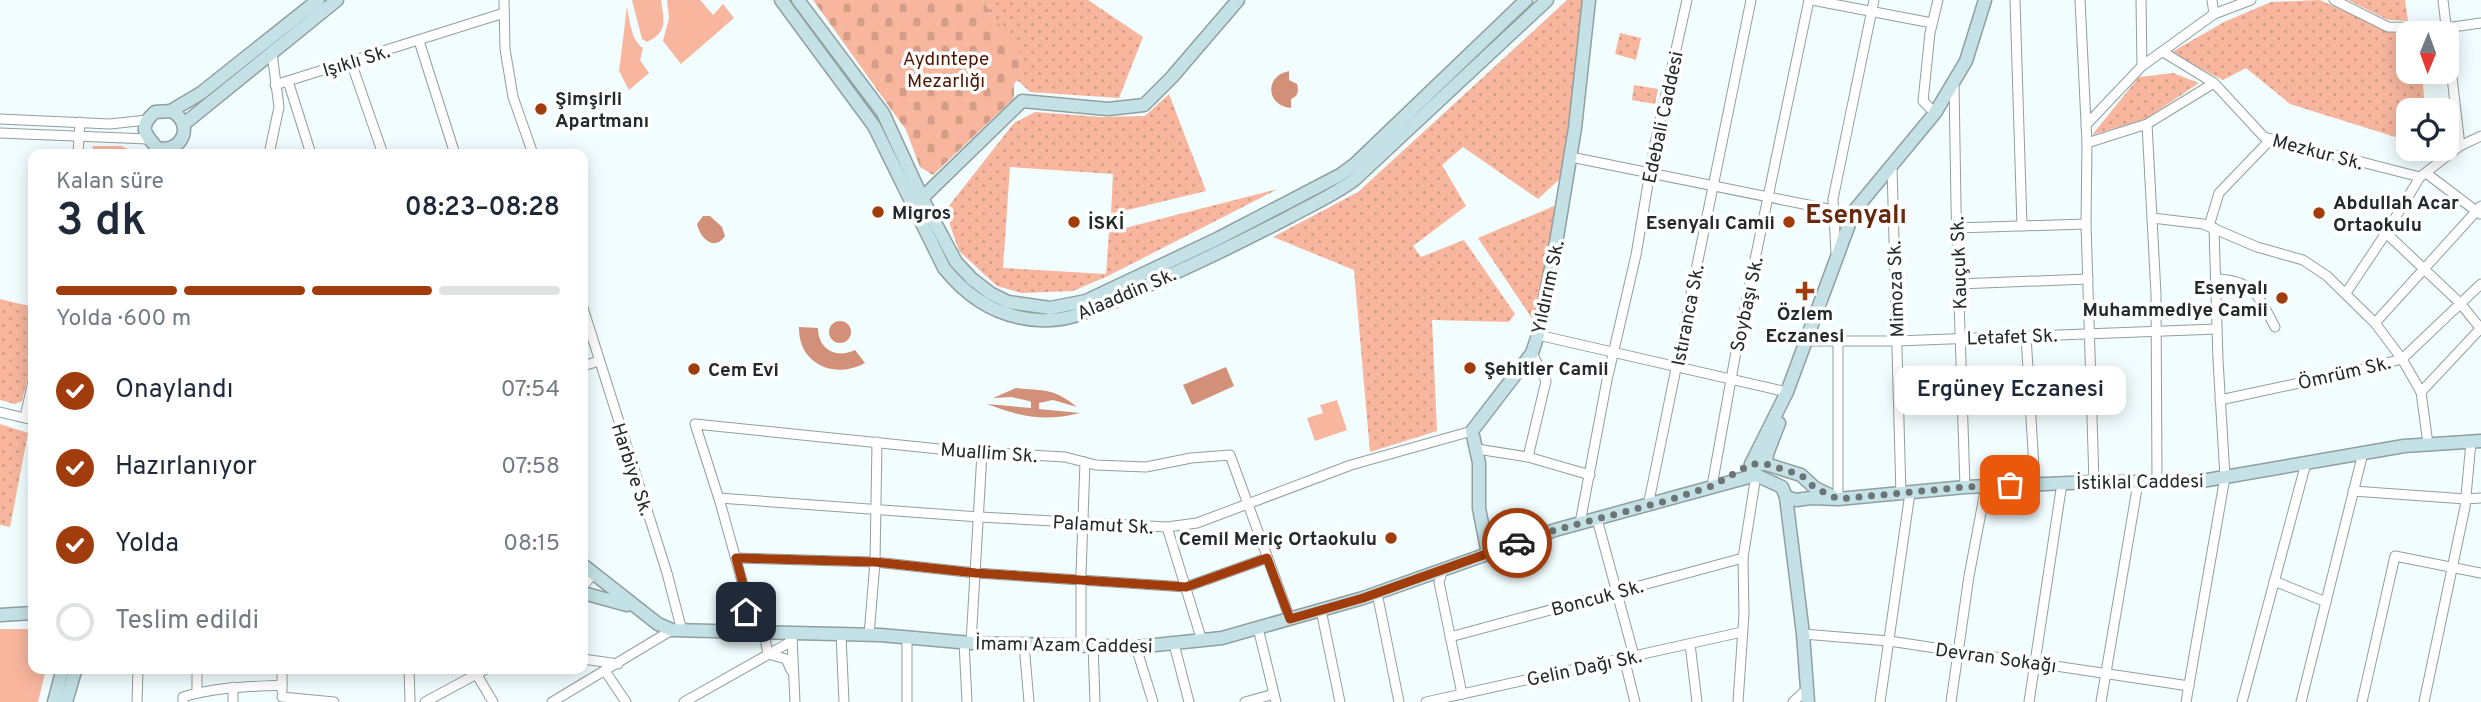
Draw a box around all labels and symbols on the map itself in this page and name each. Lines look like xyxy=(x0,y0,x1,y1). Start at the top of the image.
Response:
north arrow xyxy=(2396,21,2459,84)
street label: Işıklı Sk. xyxy=(320,40,393,83)
park label: Aydıntepe Mezarlığı xyxy=(903,48,989,94)
street label: Edebali Caddesi xyxy=(1638,49,1690,186)
place label: Şimşirli Apartmanı xyxy=(555,88,649,134)
marker: Şimşirli Apartmanı xyxy=(533,101,549,117)
street label: Mezkur Sk. xyxy=(2269,129,2366,177)
place label: Abdullah Acar Ortaokulu xyxy=(2333,192,2459,238)
district label: Esenyalı xyxy=(1805,200,1907,233)
place label: Migros xyxy=(892,202,951,226)
marker: Migros xyxy=(870,204,886,220)
marker: Abdullah Acar Ortaokulu xyxy=(2311,205,2327,221)
place label: İSKİ xyxy=(1088,211,1124,236)
place label: Esenyalı Camii xyxy=(1646,212,1775,236)
marker: İSKİ xyxy=(1066,214,1082,230)
marker: Esenyalı Camii xyxy=(1781,214,1797,230)
street label: Kauçuk Sk. xyxy=(1946,216,1974,310)
street label: Yıldırım Sk. xyxy=(1527,238,1571,337)
street label: Mimoza Sk. xyxy=(1883,240,1911,338)
street label: Soybaşı Sk. xyxy=(1726,255,1770,354)
street label: Alaaddin Sk. xyxy=(1074,263,1180,326)
street label: Istıranca Sk. xyxy=(1667,263,1711,368)
place label: Esenyalı Muhammediye Camii xyxy=(2083,277,2268,323)
marker: Özlem Eczanesi xyxy=(1797,283,1813,299)
marker: Esenyalı Muhammediye Camii xyxy=(2274,290,2290,306)
place label: Özlem Eczanesi xyxy=(1766,302,1844,349)
street label: Letafet Sk. xyxy=(1966,324,2058,352)
street label: Ömrüm Sk. xyxy=(2295,351,2393,396)
place label: Şehitler Camii xyxy=(1484,358,1609,382)
place label: Cem Evi xyxy=(708,359,779,383)
marker: Şehitler Camii xyxy=(1462,360,1478,376)
marker: Cem Evi xyxy=(686,361,702,377)
callout: Ergüney Eczanesi xyxy=(1895,366,2126,415)
street label: Harbiye Sk. xyxy=(605,420,657,519)
street label: Muallim Sk. xyxy=(939,439,1038,469)
pin xyxy=(1980,455,2040,515)
street label: İstiklal Caddesi xyxy=(2076,469,2204,496)
courier xyxy=(1482,508,1552,578)
street label: Palamut Sk. xyxy=(1052,511,1154,541)
place label: Cemil Meriç Ortaokulu xyxy=(1179,528,1377,552)
marker: Cemil Meriç Ortaokulu xyxy=(1383,530,1399,546)
street label: Boncuk Sk. xyxy=(1549,575,1646,623)
pin xyxy=(716,582,776,642)
street label: İmamı Azam Caddesi xyxy=(975,631,1153,660)
street label: Devran Sokağı xyxy=(1934,639,2058,679)
street label: Gelin Dağı Sk. xyxy=(1525,645,1644,693)

